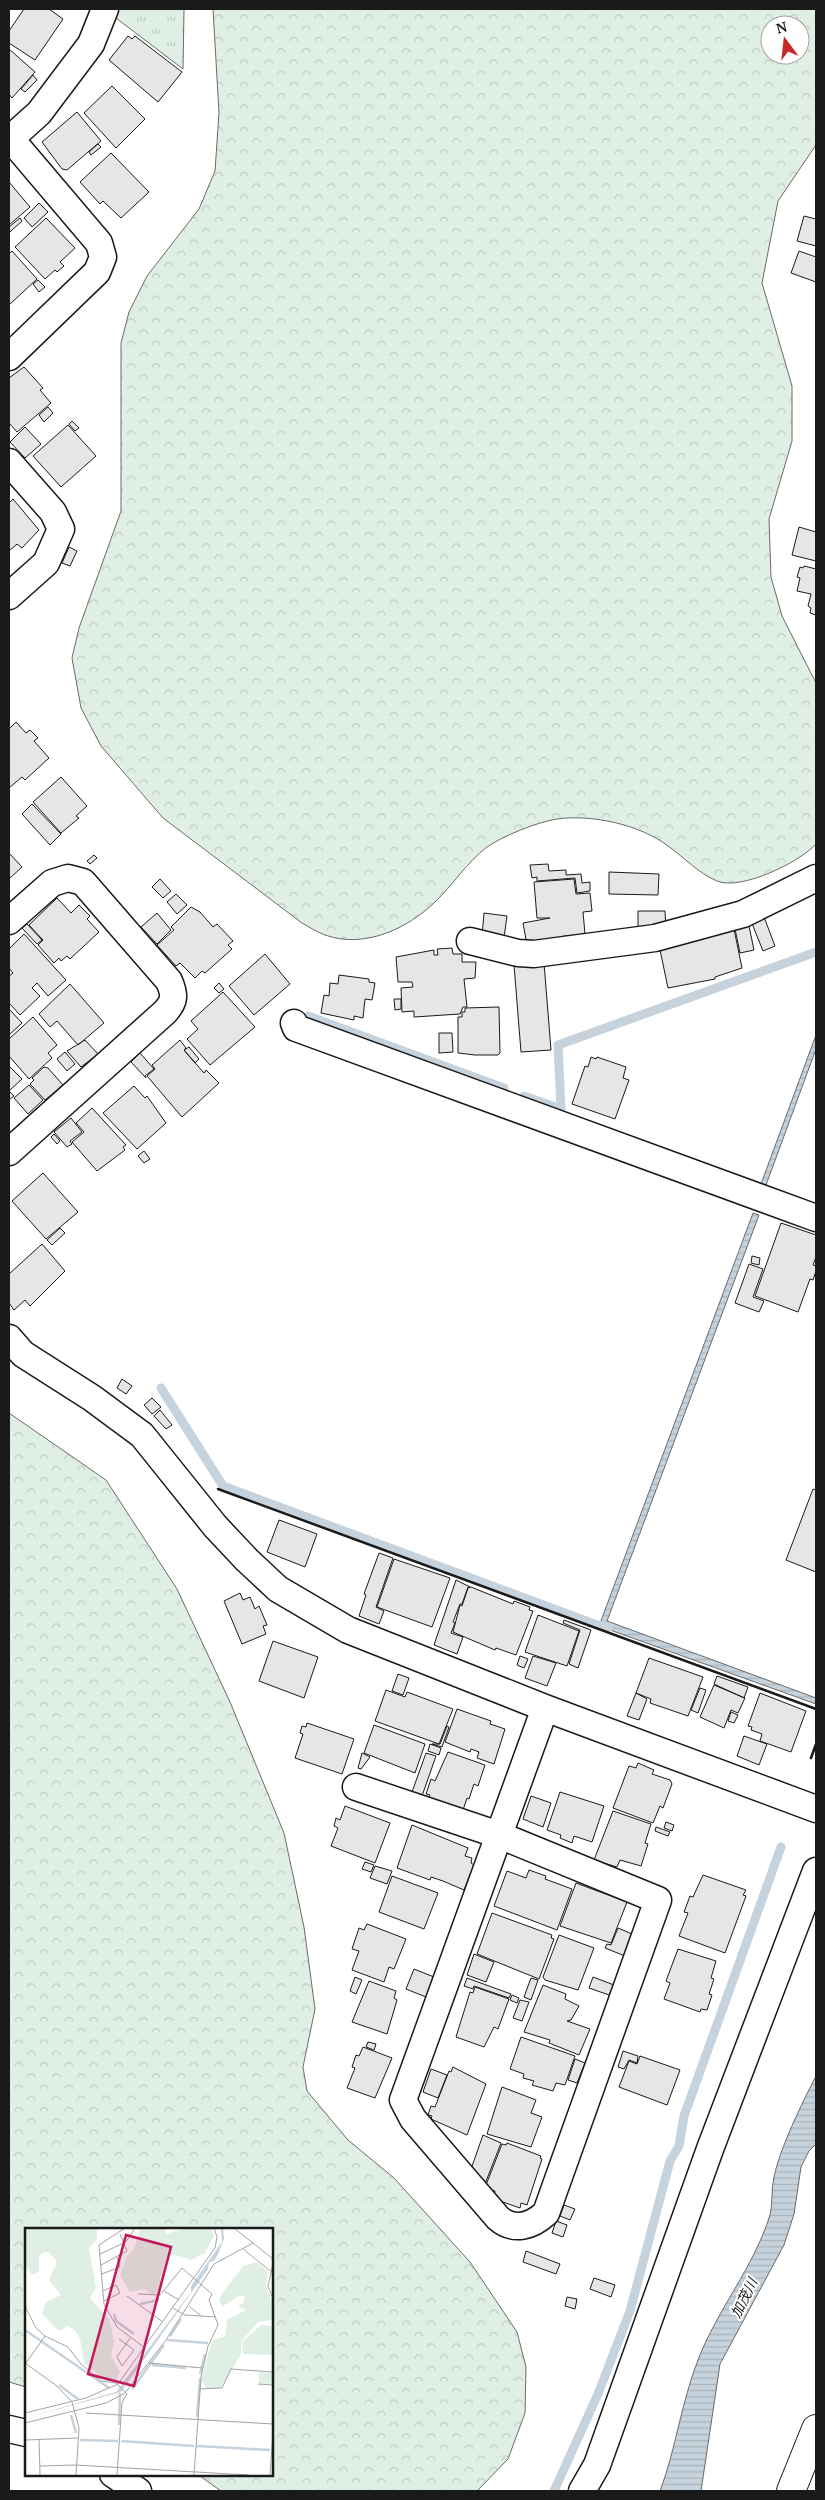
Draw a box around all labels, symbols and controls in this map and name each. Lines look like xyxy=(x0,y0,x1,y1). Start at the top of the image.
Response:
north arrow xyxy=(760,15,810,65)
text: N xyxy=(774,16,789,38)
inset map xyxy=(25,2228,272,2475)
water label: 加茂川 xyxy=(726,2273,762,2321)

